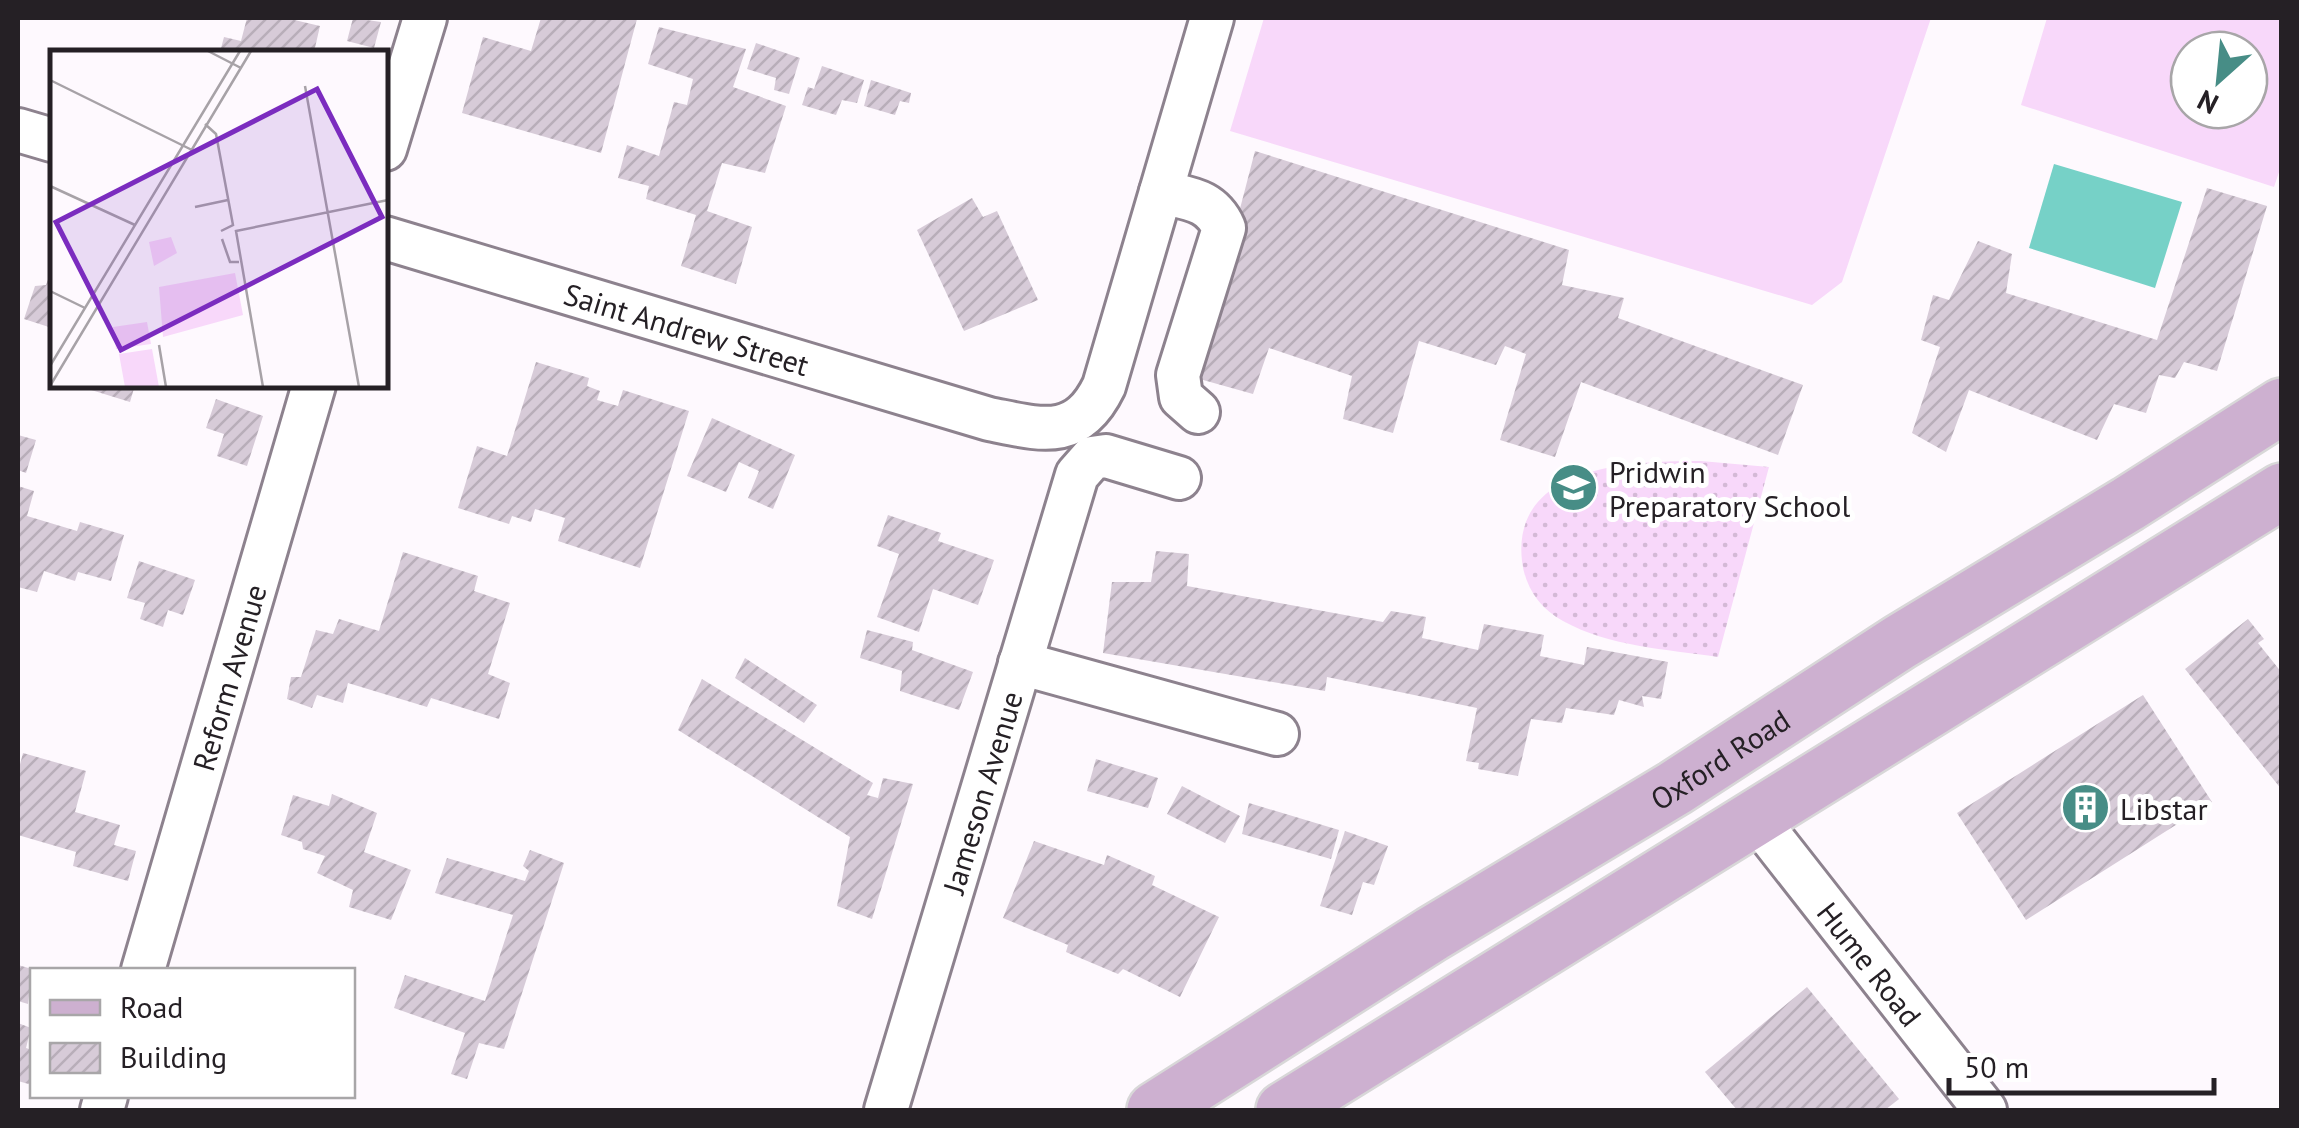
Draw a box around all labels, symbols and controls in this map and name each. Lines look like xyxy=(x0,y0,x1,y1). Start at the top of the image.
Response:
north arrow xyxy=(2169,30,2269,130)
inset map xyxy=(50,50,388,388)
text: N xyxy=(2191,82,2224,123)
street label: Saint Andrew Street xyxy=(560,273,814,384)
place label: Pridwin Preparatory School xyxy=(1609,452,1850,525)
school or university icon: Pridwin Preparatory School xyxy=(1548,462,1600,514)
street label: Reform Avenue xyxy=(183,579,274,775)
street label: Jameson Avenue xyxy=(932,686,1030,900)
street label: Oxford Road xyxy=(1643,700,1797,818)
building icon: Libstar xyxy=(2059,782,2111,834)
place label: Libstar xyxy=(2120,789,2208,828)
street label: Hume Road xyxy=(1809,893,1931,1034)
legend xyxy=(30,968,355,1098)
text: Road xyxy=(120,987,184,1026)
scale bar xyxy=(1949,1033,2214,1095)
text: Building xyxy=(120,1037,227,1076)
text: 50 m xyxy=(1964,1047,2029,1086)

